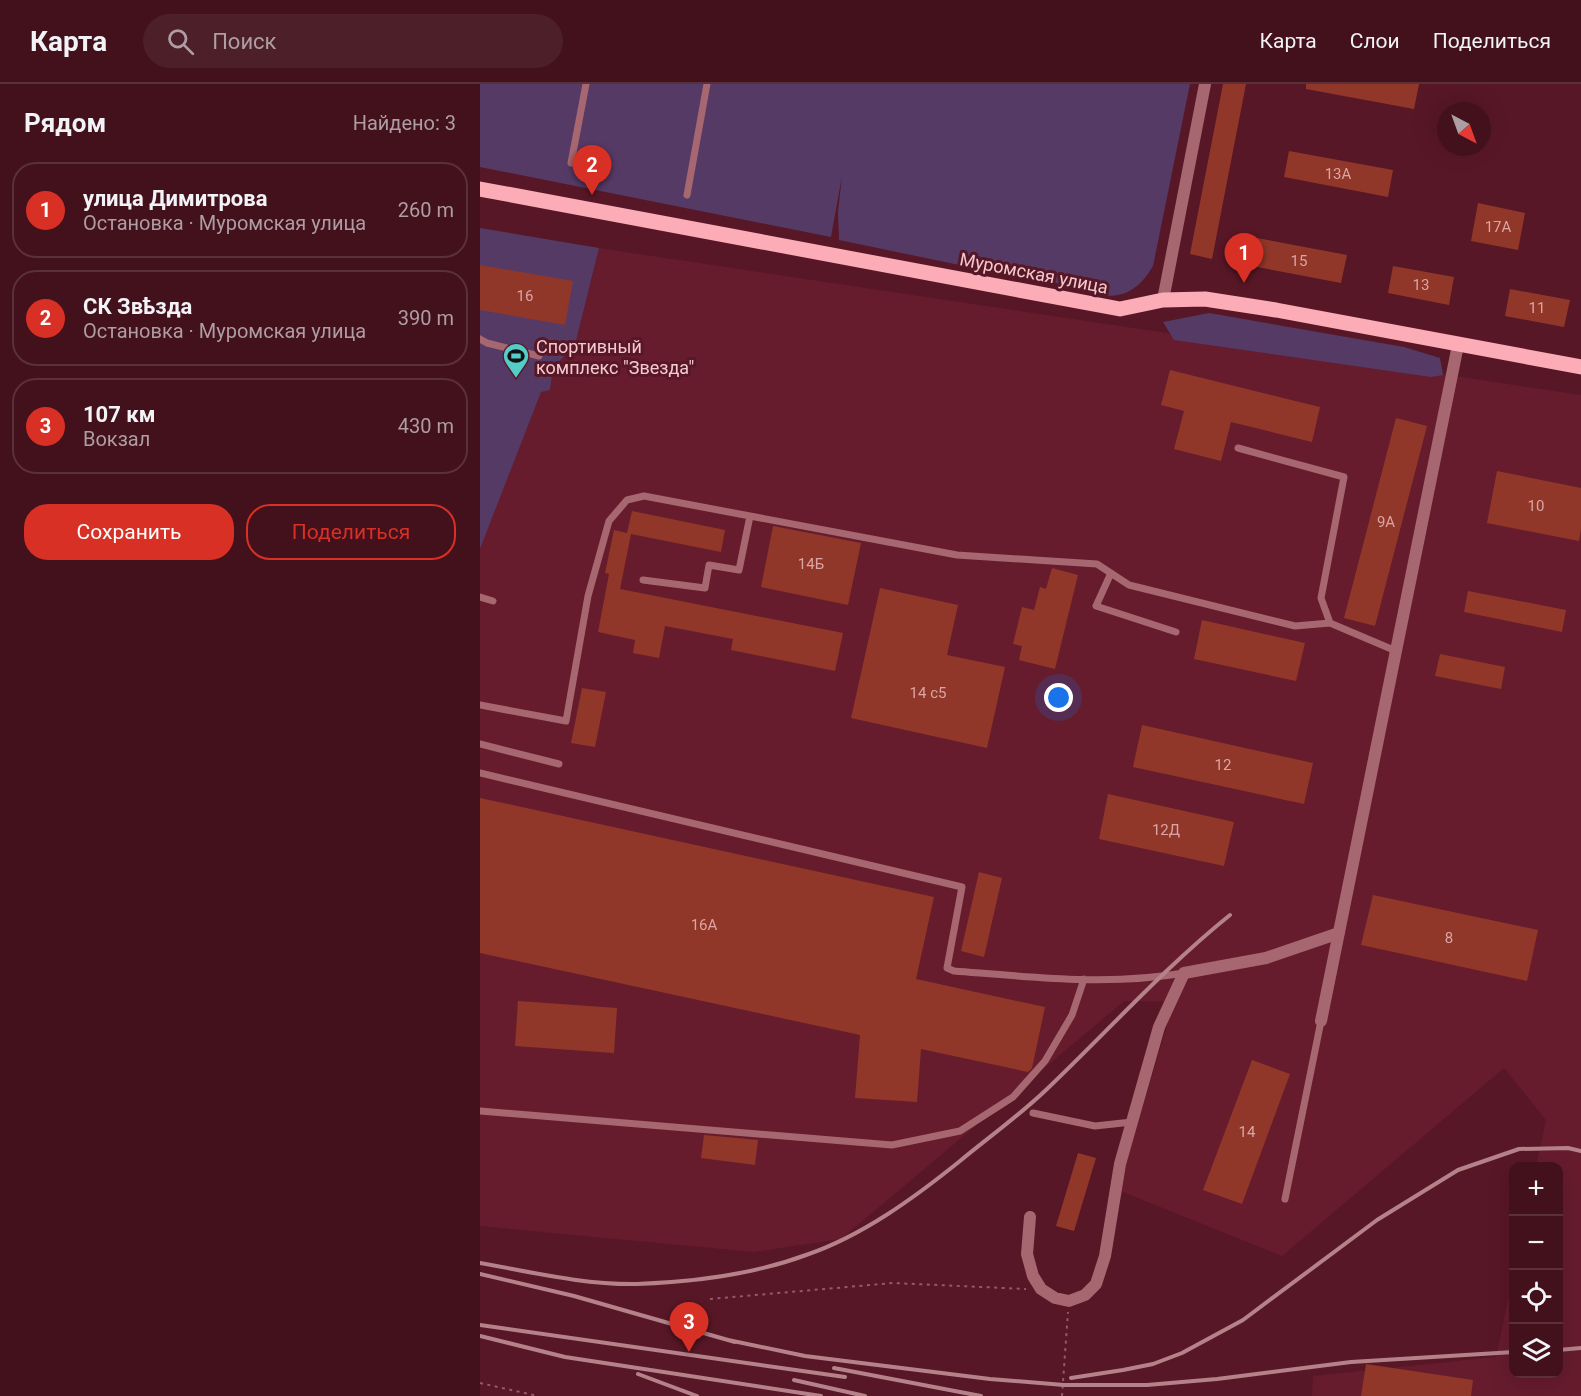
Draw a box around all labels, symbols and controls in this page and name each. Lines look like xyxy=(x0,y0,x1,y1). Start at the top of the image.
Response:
search box xyxy=(143,14,563,68)
text: Карта xyxy=(30,25,107,58)
icon: search xyxy=(164,25,197,58)
text: Поиск xyxy=(212,29,277,54)
text: Карта xyxy=(1260,29,1317,53)
text: Слои xyxy=(1350,29,1400,53)
text: Поделиться xyxy=(1433,29,1551,53)
north arrow xyxy=(1437,102,1491,156)
text: Рядом xyxy=(24,108,106,138)
text: Найдено: 3 xyxy=(353,111,456,135)
pin: 2 xyxy=(572,146,612,195)
house number: 13А xyxy=(1325,165,1352,183)
text: улица Димитрова xyxy=(83,186,267,211)
text: 1 xyxy=(40,198,51,222)
text: 260 m xyxy=(398,198,454,222)
text: Остановка · Муромская улица xyxy=(83,211,366,235)
house number: 17А xyxy=(1485,218,1512,236)
pin: 1 xyxy=(1224,234,1263,283)
street label: Муромская улица xyxy=(958,248,1110,298)
house number: 15 xyxy=(1291,252,1307,270)
house number: 13 xyxy=(1413,276,1429,294)
house number: 16 xyxy=(517,287,533,305)
text: СК Звѣзда xyxy=(83,294,192,319)
house number: 11 xyxy=(1529,299,1545,317)
text: 2 xyxy=(40,306,51,330)
text: 390 m xyxy=(398,306,454,330)
text: Остановка · Муромская улица xyxy=(83,319,366,343)
place label: Спортивный комплекс "Звезда" xyxy=(536,336,694,378)
sports icon: Спортивный комплекс "Звезда" xyxy=(501,341,531,379)
text: 107 км xyxy=(83,402,155,427)
text: 3 xyxy=(40,414,51,438)
text: 430 m xyxy=(398,414,454,438)
text: Вокзал xyxy=(83,427,150,451)
house number: 10 xyxy=(1528,497,1544,515)
button: Сохранить xyxy=(24,504,234,560)
button: Поделиться xyxy=(246,504,456,560)
house number: 9А xyxy=(1377,513,1395,531)
house number: 14Б xyxy=(798,555,824,573)
your location xyxy=(1044,683,1073,712)
house number: 14 с5 xyxy=(910,684,946,702)
house number: 12 xyxy=(1215,756,1231,774)
house number: 12Д xyxy=(1152,821,1180,839)
house number: 16А xyxy=(691,916,718,934)
house number: 8 xyxy=(1445,929,1453,947)
house number: 14 xyxy=(1239,1123,1256,1141)
map controls xyxy=(1509,1162,1563,1378)
button: + xyxy=(1509,1162,1563,1216)
button: − xyxy=(1509,1216,1563,1270)
button: locate xyxy=(1509,1270,1563,1324)
pin: 3 xyxy=(670,1302,708,1352)
button: layers xyxy=(1509,1324,1563,1378)

